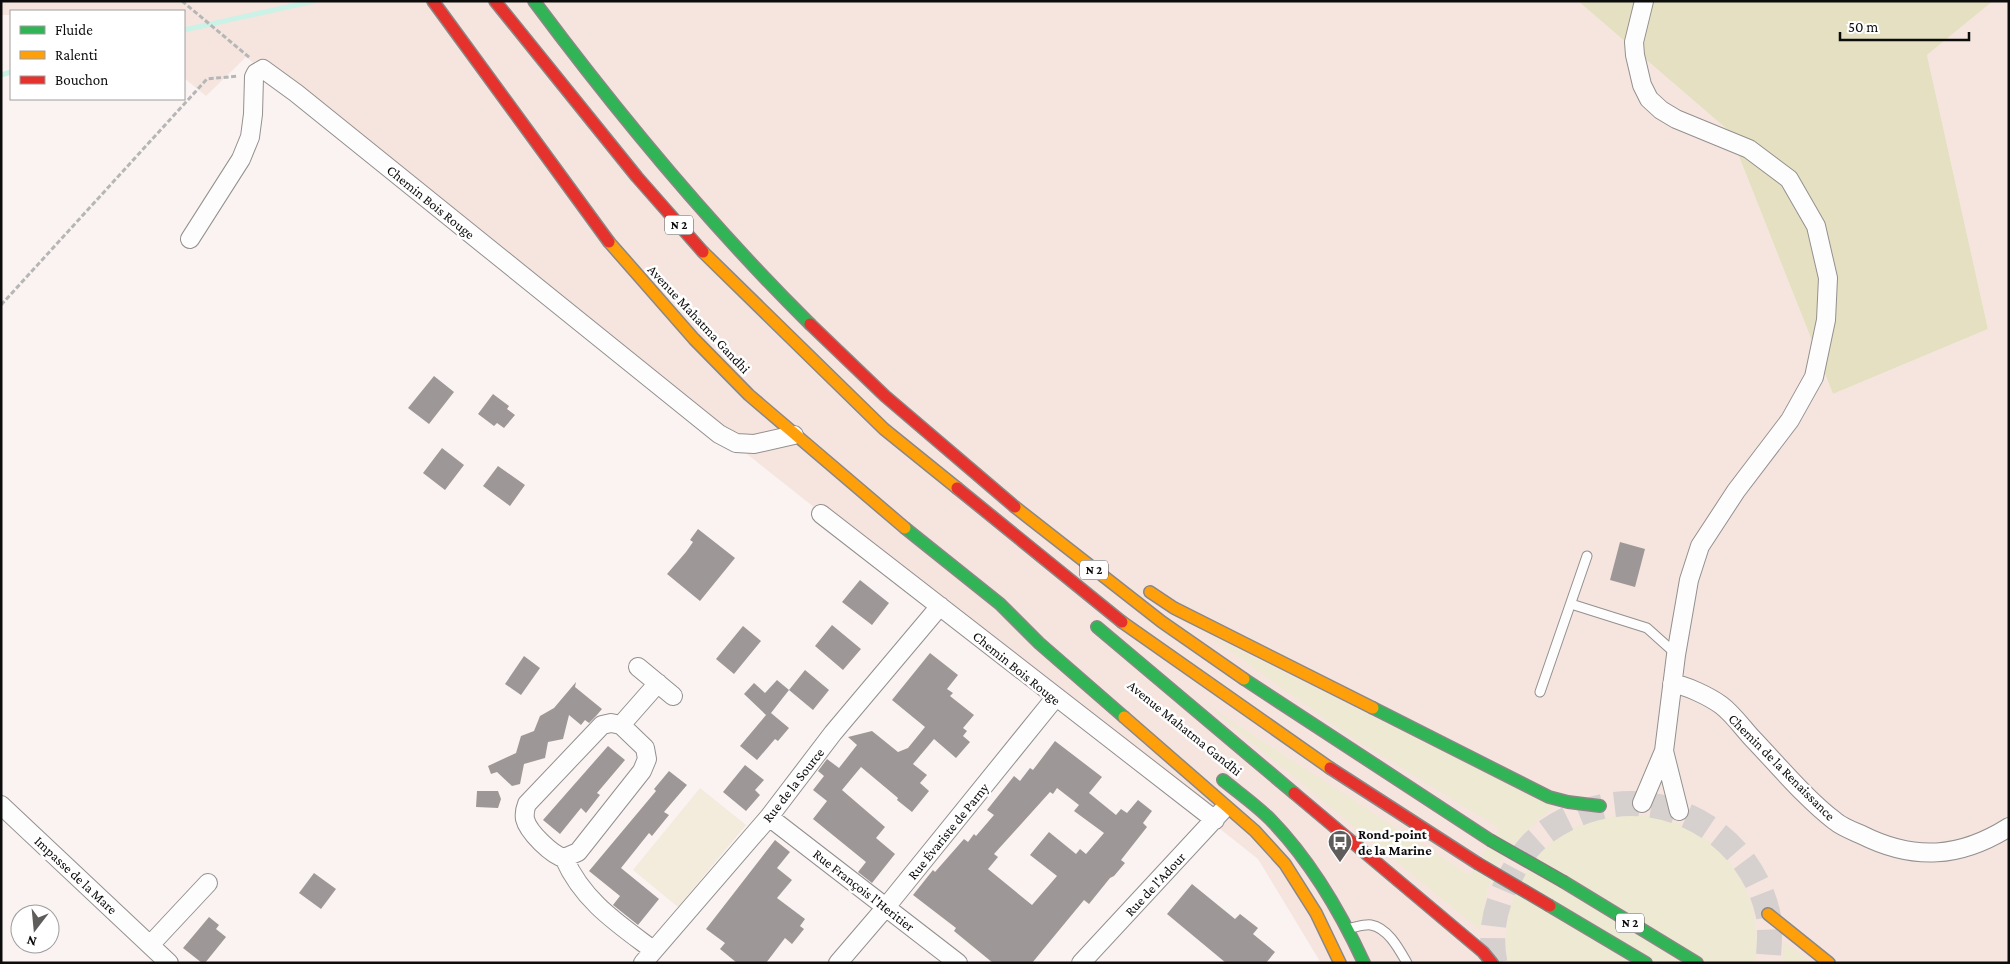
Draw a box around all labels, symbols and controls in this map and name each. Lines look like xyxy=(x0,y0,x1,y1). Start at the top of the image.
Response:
legend xyxy=(10,10,185,100)
scale bar xyxy=(1840,10,1969,42)
text: 50 m xyxy=(1848,19,1878,35)
text: Fluide xyxy=(55,22,93,38)
text: Ralenti xyxy=(55,47,98,63)
text: Bouchon xyxy=(55,72,108,88)
street label: Chemin Bois Rouge xyxy=(384,162,478,242)
road number: N 2 xyxy=(665,216,693,234)
street label: Avenue Mahatma Gandhi xyxy=(645,261,754,377)
road number: N 2 xyxy=(1080,560,1108,580)
street label: Chemin Bois Rouge xyxy=(970,628,1064,708)
street label: Avenue Mahatma Gandhi xyxy=(1125,677,1246,779)
street label: Chemin de la Renaissance xyxy=(1725,710,1839,824)
street label: Rue de la Source xyxy=(759,745,827,825)
street label: Rue Évariste de Parny xyxy=(904,779,992,883)
place label: Rond-point de la Marine xyxy=(1358,826,1432,858)
bus stop icon: Rond-point de la Marine xyxy=(1327,829,1353,863)
street label: Impasse de la Mare xyxy=(31,833,121,917)
street label: Rue François l'Heritier xyxy=(810,846,918,935)
street label: Rue de l'Adour xyxy=(1121,849,1189,919)
north arrow xyxy=(10,904,60,954)
road number: N 2 xyxy=(1616,914,1644,932)
text: N xyxy=(24,932,38,951)

